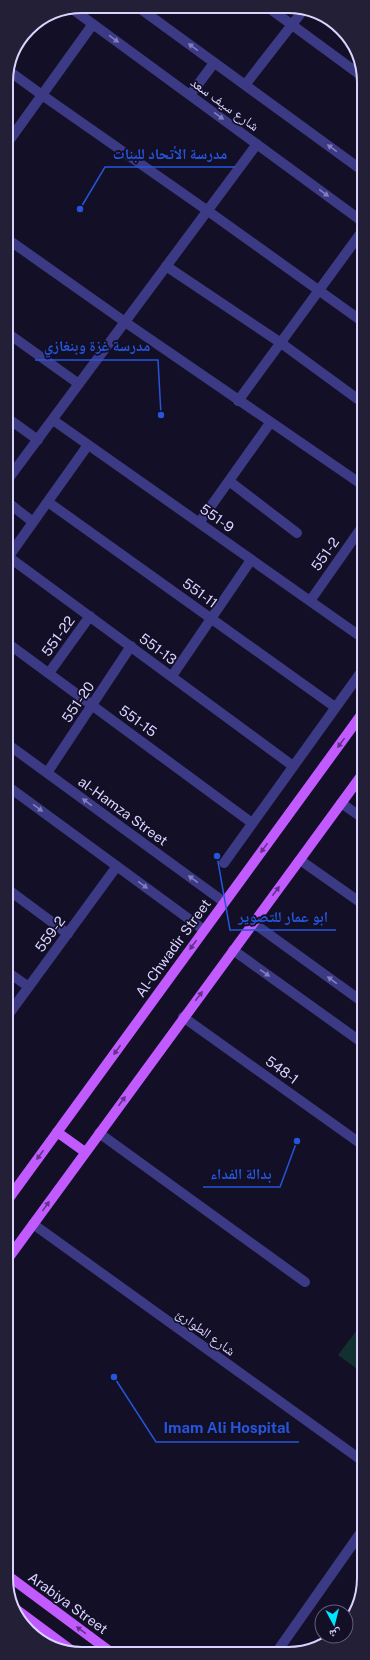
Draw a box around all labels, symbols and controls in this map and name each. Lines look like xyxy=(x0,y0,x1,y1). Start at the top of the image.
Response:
one-way arrow xyxy=(108,35,119,44)
one-way arrow xyxy=(188,43,198,51)
street label: شارع سيف سعد xyxy=(186,74,262,136)
one-way arrow xyxy=(213,112,224,120)
callout: مدرسة الأتحاد للبنات xyxy=(105,140,235,167)
text: مدرسة الأتحاد للبنات xyxy=(113,145,227,163)
one-way arrow xyxy=(327,145,337,153)
one-way arrow xyxy=(318,188,329,197)
callout: مدرسة غزة وبنغازي xyxy=(35,333,158,360)
text: مدرسة غزة وبنغازي xyxy=(44,337,150,358)
street label: 551-9 xyxy=(197,501,237,535)
street label: 551-2 xyxy=(308,534,342,574)
street label: 551-11 xyxy=(179,575,221,611)
street label: 551-22 xyxy=(38,613,78,659)
street label: 551-13 xyxy=(136,630,180,668)
street label: 551-20 xyxy=(59,679,97,725)
street label: 551-15 xyxy=(116,702,160,740)
one-way arrow xyxy=(336,737,345,748)
street label: al-Hamza Street xyxy=(75,773,171,849)
one-way arrow xyxy=(82,798,93,806)
one-way arrow xyxy=(33,804,43,812)
one-way arrow xyxy=(260,842,268,853)
one-way arrow xyxy=(187,875,198,883)
one-way arrow xyxy=(138,881,148,889)
one-way arrow xyxy=(272,886,280,897)
street label: Al-Chwadir Street xyxy=(132,896,214,1000)
callout: ابو عمار للتصوير xyxy=(230,903,336,930)
text: ابو عمار للتصوير xyxy=(237,908,328,926)
street label: 559-2 xyxy=(32,913,68,955)
one-way arrow xyxy=(189,939,197,950)
one-way arrow xyxy=(259,969,270,977)
one-way arrow xyxy=(327,976,337,984)
one-way arrow xyxy=(195,990,203,1001)
one-way arrow xyxy=(113,1044,121,1055)
street label: 548-1 xyxy=(262,1053,302,1087)
one-way arrow xyxy=(118,1095,126,1106)
one-way arrow xyxy=(36,1150,44,1160)
callout: بدالة الفداء xyxy=(203,1160,280,1187)
text: بدالة الفداء xyxy=(210,1165,272,1183)
one-way arrow xyxy=(42,1201,50,1211)
street label: شارع الطوارئ xyxy=(172,1305,239,1360)
callout: Imam Ali Hospital xyxy=(156,1415,299,1442)
text: Imam Ali Hospital xyxy=(163,1419,291,1436)
street label: Arabiya Street xyxy=(25,1569,111,1637)
north arrow xyxy=(314,1604,354,1644)
one-way arrow xyxy=(75,1625,86,1634)
text: ش xyxy=(328,1625,342,1641)

